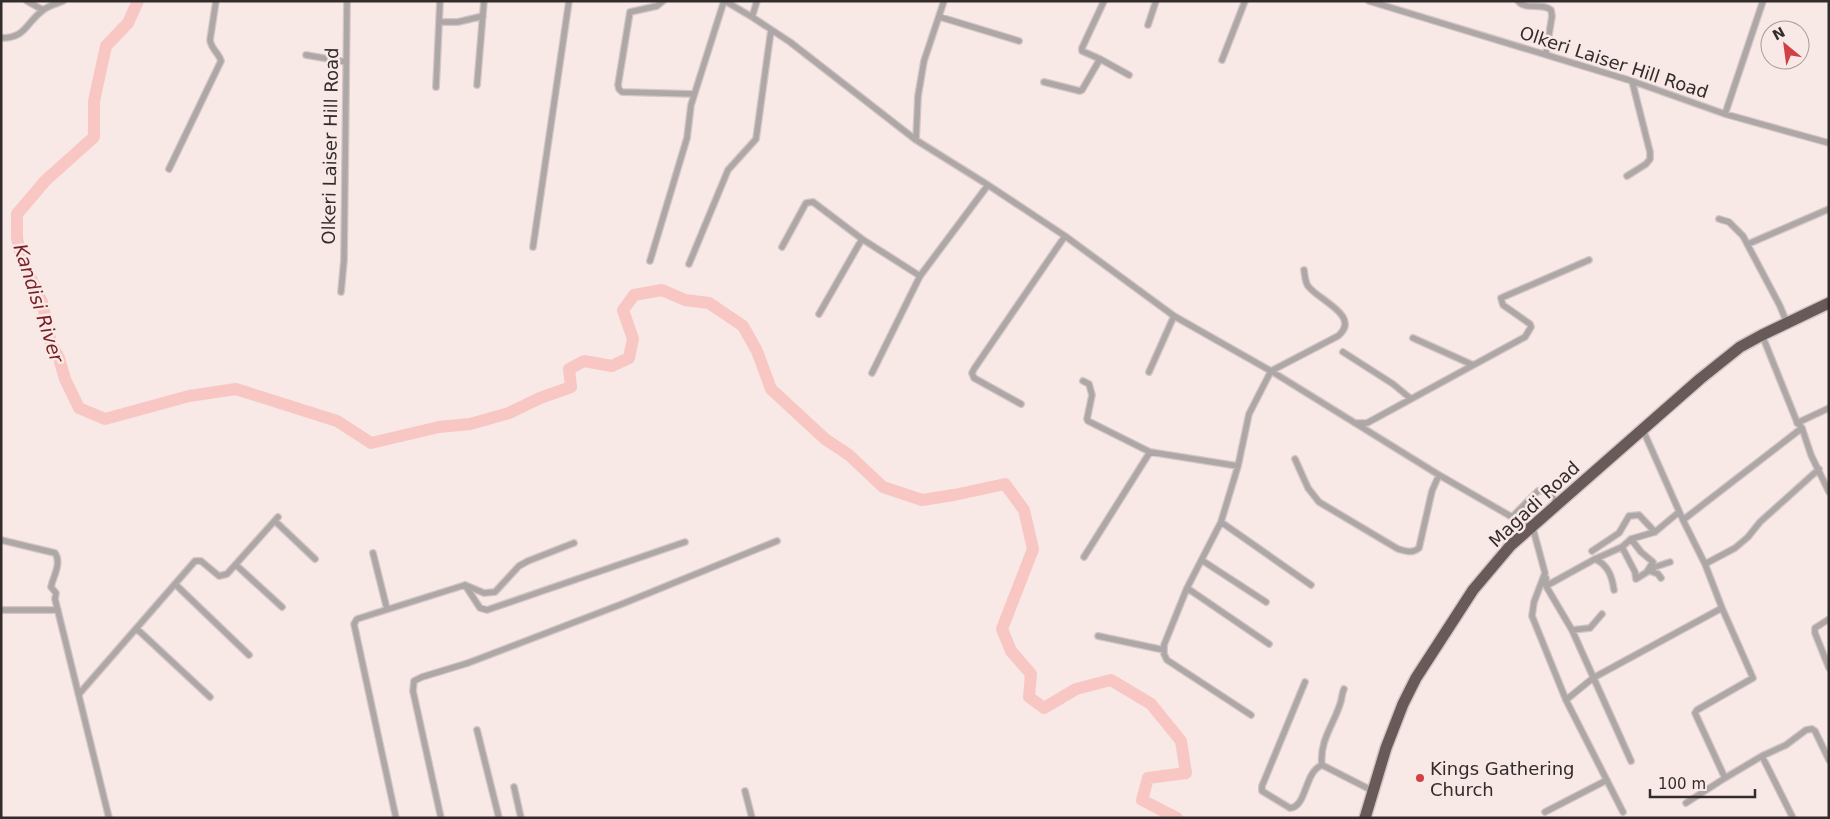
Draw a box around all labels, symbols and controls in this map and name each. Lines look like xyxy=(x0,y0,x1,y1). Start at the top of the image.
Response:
north arrow xyxy=(1760,20,1810,70)
street label: Olkeri Laiser Hill Road xyxy=(1517,22,1711,102)
text: N xyxy=(1770,24,1788,43)
street label: Olkeri Laiser Hill Road xyxy=(318,47,342,245)
water label: Kandisi River xyxy=(9,241,69,366)
street label: Magadi Road xyxy=(1484,457,1584,551)
place label: Kings Gathering Church xyxy=(1430,758,1575,800)
scale bar xyxy=(1650,766,1755,798)
marker: Kings Gathering Church xyxy=(1414,772,1426,784)
text: 100 m xyxy=(1658,775,1706,793)

